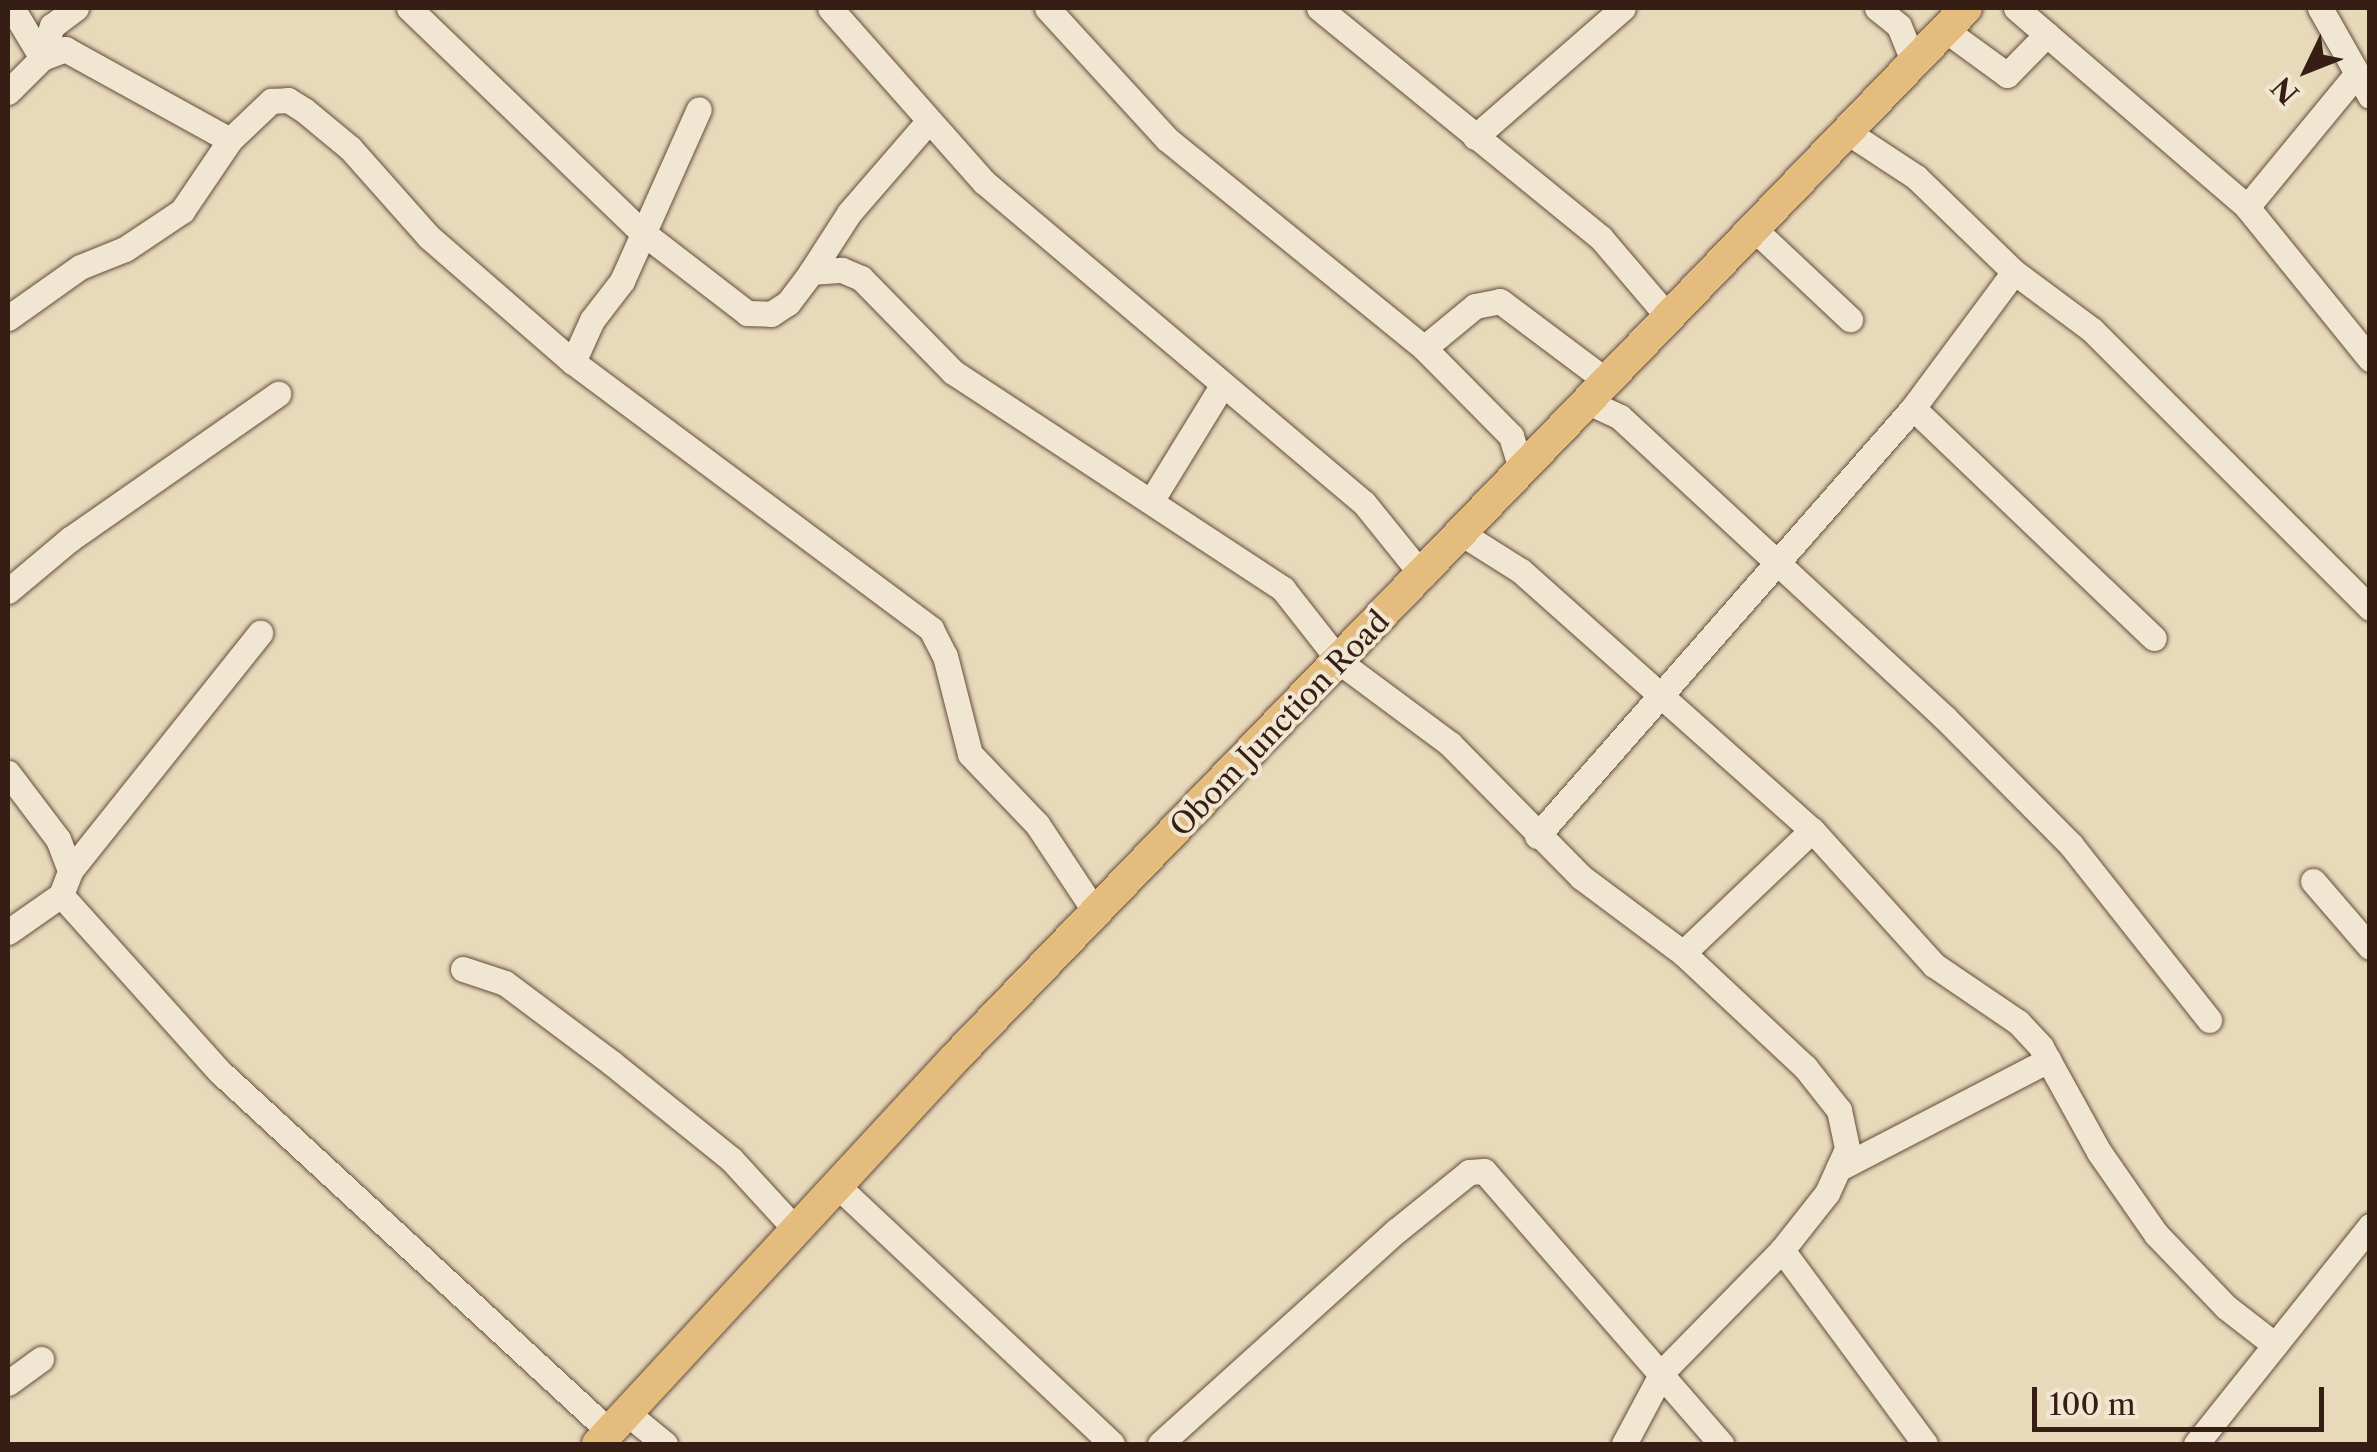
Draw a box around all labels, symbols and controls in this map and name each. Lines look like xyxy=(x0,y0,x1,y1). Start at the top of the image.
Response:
north arrow xyxy=(2257,20,2357,120)
text: N xyxy=(2264,70,2306,111)
street label: Obom Junction Road xyxy=(1163,604,1397,844)
scale bar xyxy=(2037,1367,2330,1429)
text: 100 m xyxy=(2049,1386,2136,1423)

